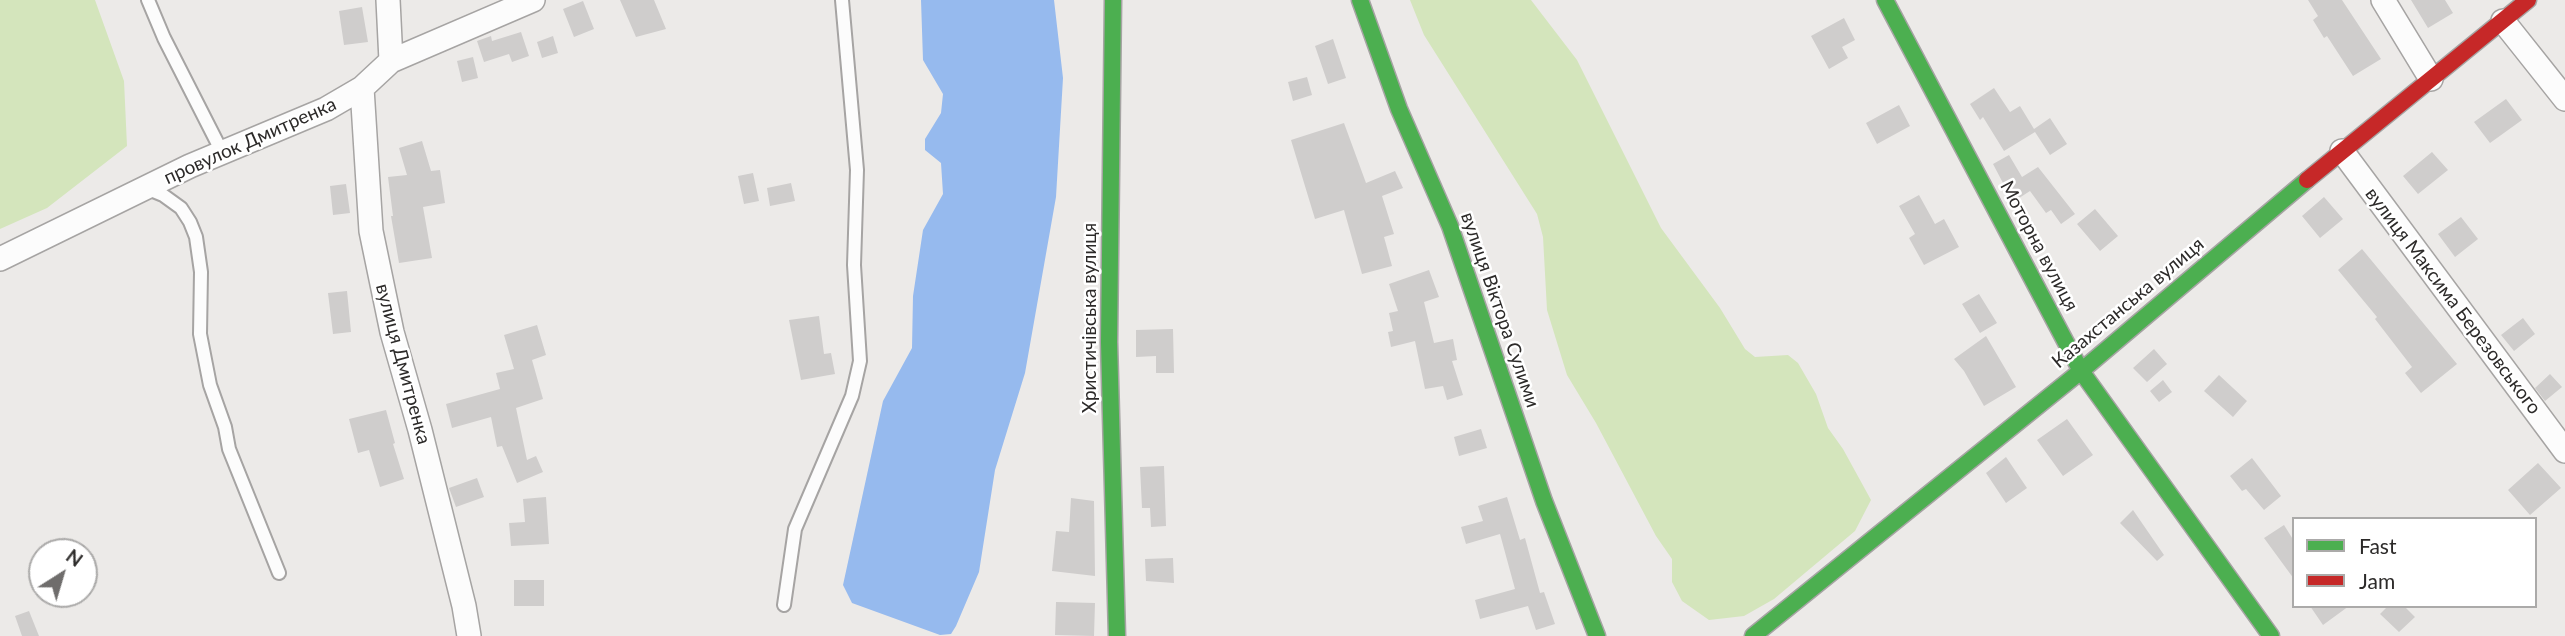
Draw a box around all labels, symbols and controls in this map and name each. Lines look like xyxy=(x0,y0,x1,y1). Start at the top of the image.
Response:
street label: провулок Дмитренка xyxy=(160,93,340,189)
street label: Моторна вулиця xyxy=(1995,177,2083,315)
street label: вулиця Максима Березовського xyxy=(2360,183,2546,419)
street label: вулиця Віктора Сулими xyxy=(1456,209,1544,411)
street label: Христичівська вулиця xyxy=(1079,223,1101,413)
street label: Казахстанська вулиця xyxy=(2047,233,2209,373)
street label: вулиця Дмитренка xyxy=(371,281,435,447)
legend xyxy=(2292,517,2537,608)
text: Fast xyxy=(2359,533,2396,558)
north arrow xyxy=(28,538,98,608)
text: N xyxy=(62,544,87,571)
text: Jam xyxy=(2359,568,2395,593)

